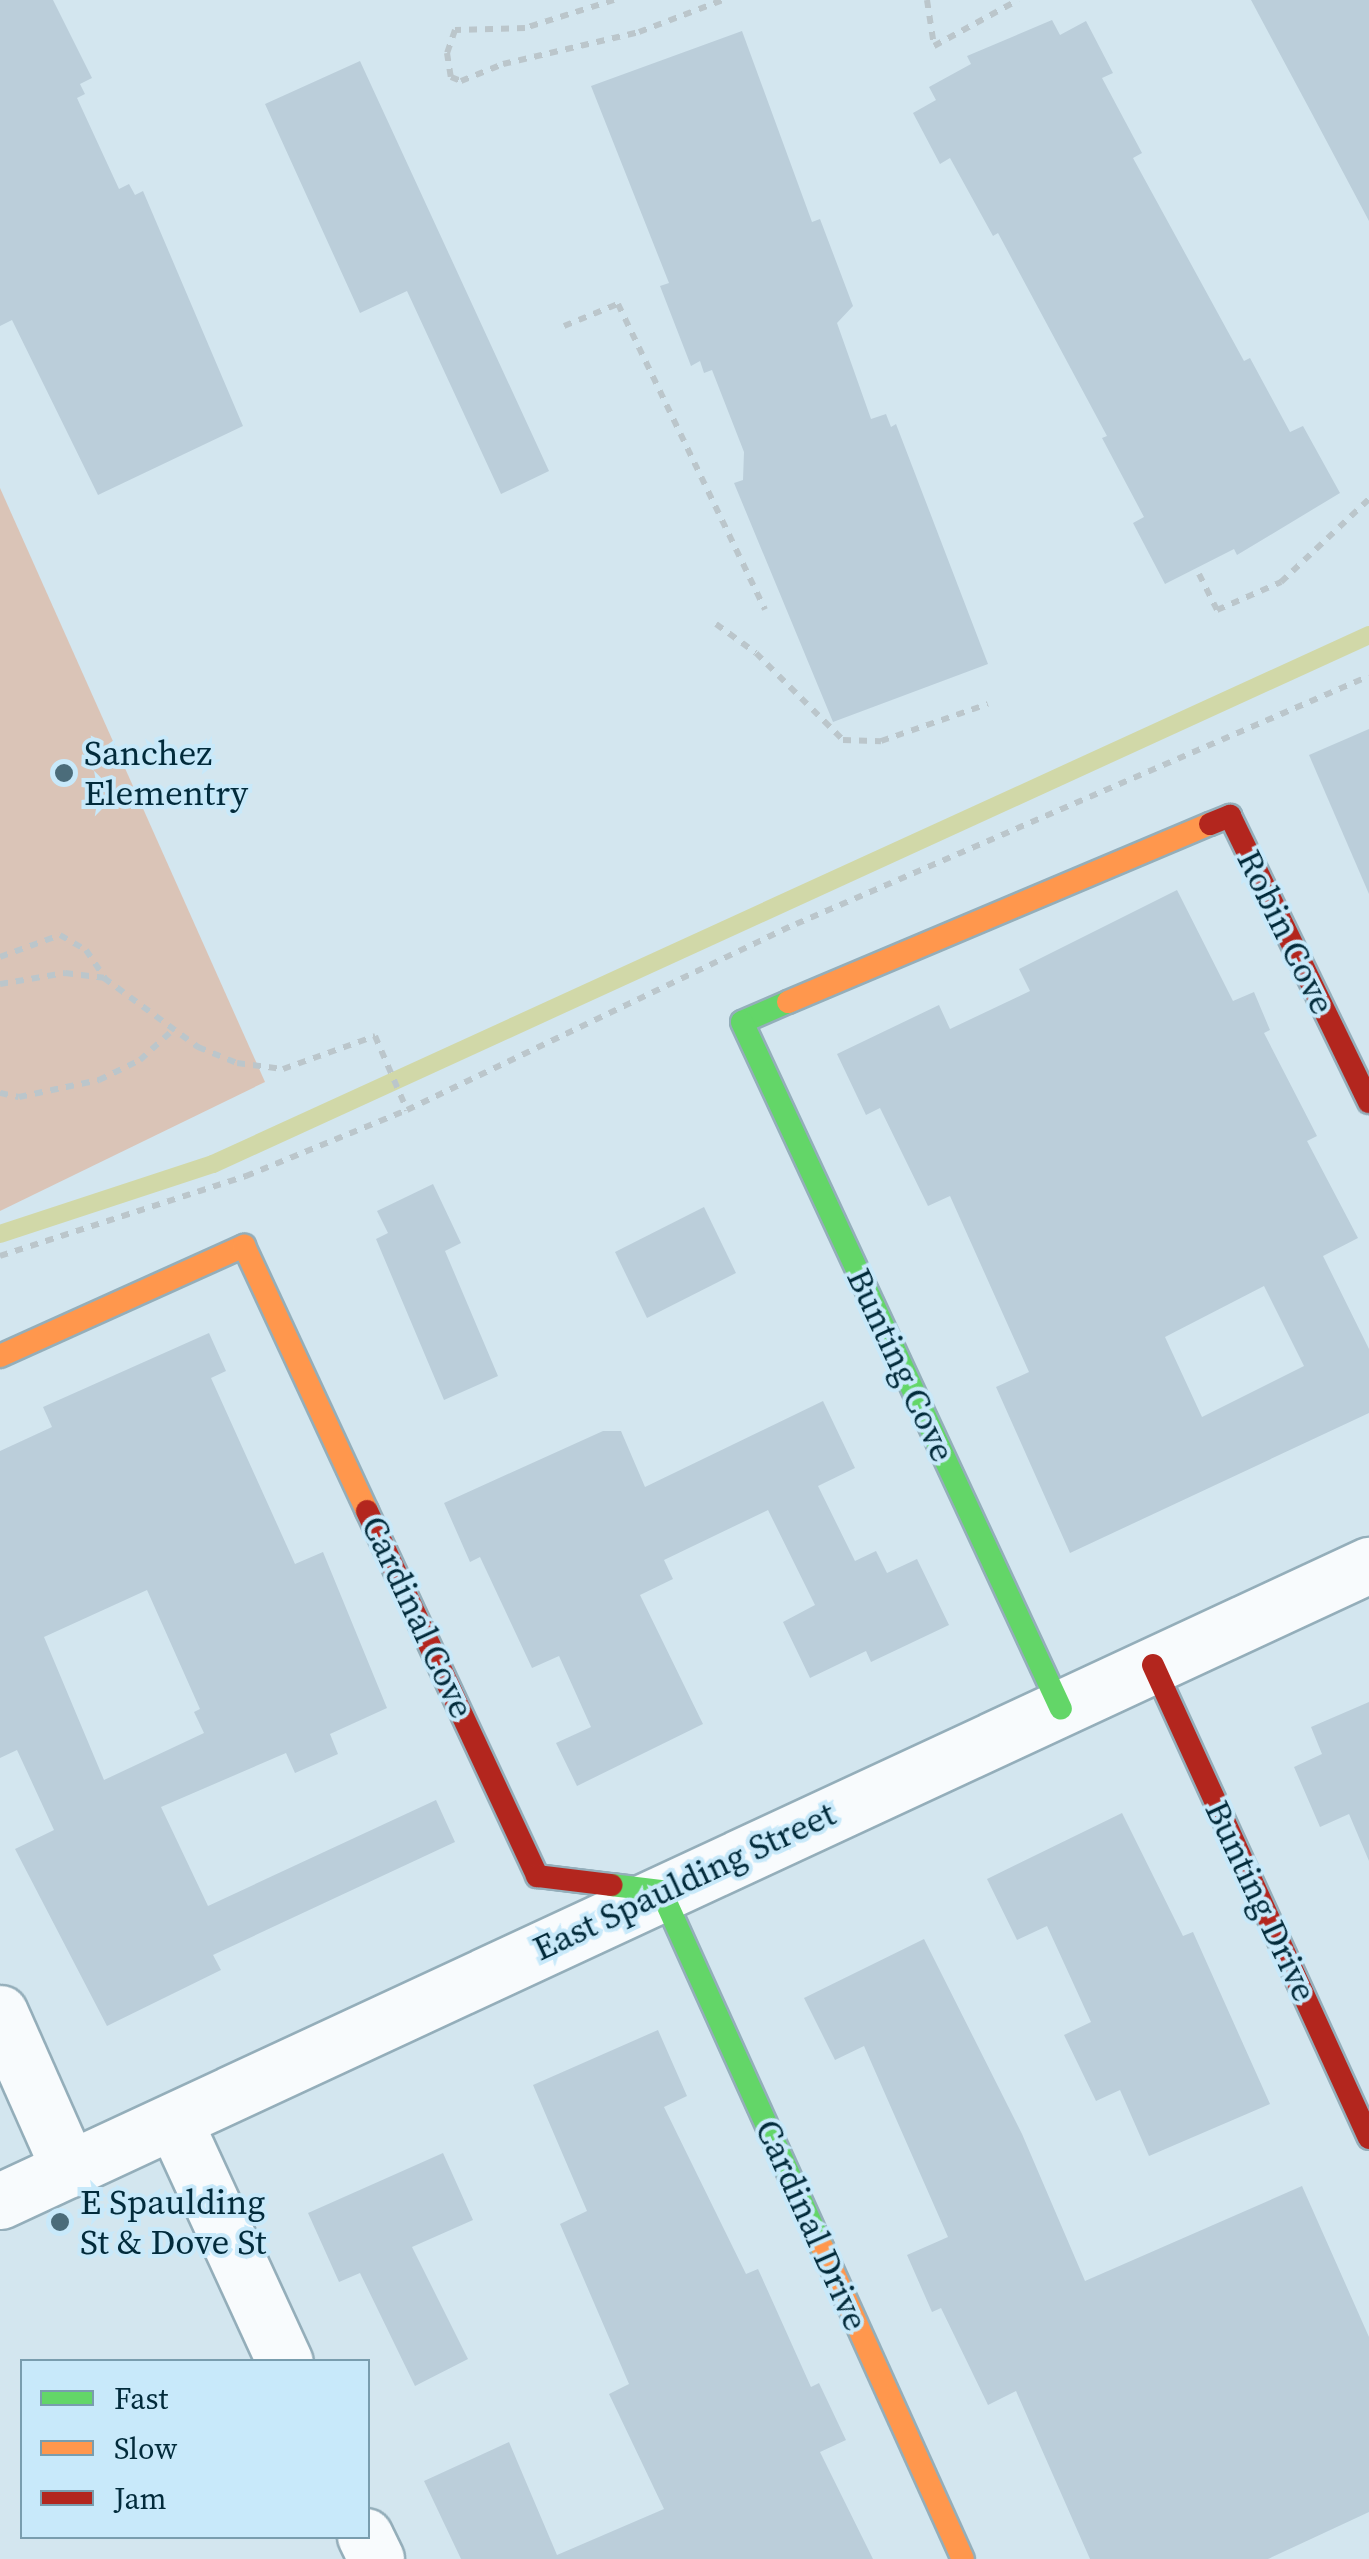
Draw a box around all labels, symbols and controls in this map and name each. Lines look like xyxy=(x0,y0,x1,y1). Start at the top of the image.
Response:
place label: Sanchez Elementry xyxy=(84,732,248,814)
marker: Sanchez Elementry xyxy=(53,762,75,784)
street label: Robin Cove xyxy=(1228,843,1344,1021)
street label: Bunting Cove xyxy=(838,1262,964,1468)
street label: Cardinal Cove xyxy=(353,1509,483,1725)
street label: East Spaulding Street xyxy=(526,1793,842,1969)
street label: Bunting Drive xyxy=(1196,1794,1326,2008)
street label: Cardinal Drive xyxy=(747,2113,877,2337)
place label: E Spaulding St & Dove St xyxy=(80,2181,266,2263)
marker: E Spaulding St & Dove St xyxy=(49,2211,71,2233)
legend xyxy=(20,2359,370,2539)
text: Fast xyxy=(114,2378,168,2419)
text: Slow xyxy=(114,2428,177,2469)
text: Jam xyxy=(114,2478,167,2519)

